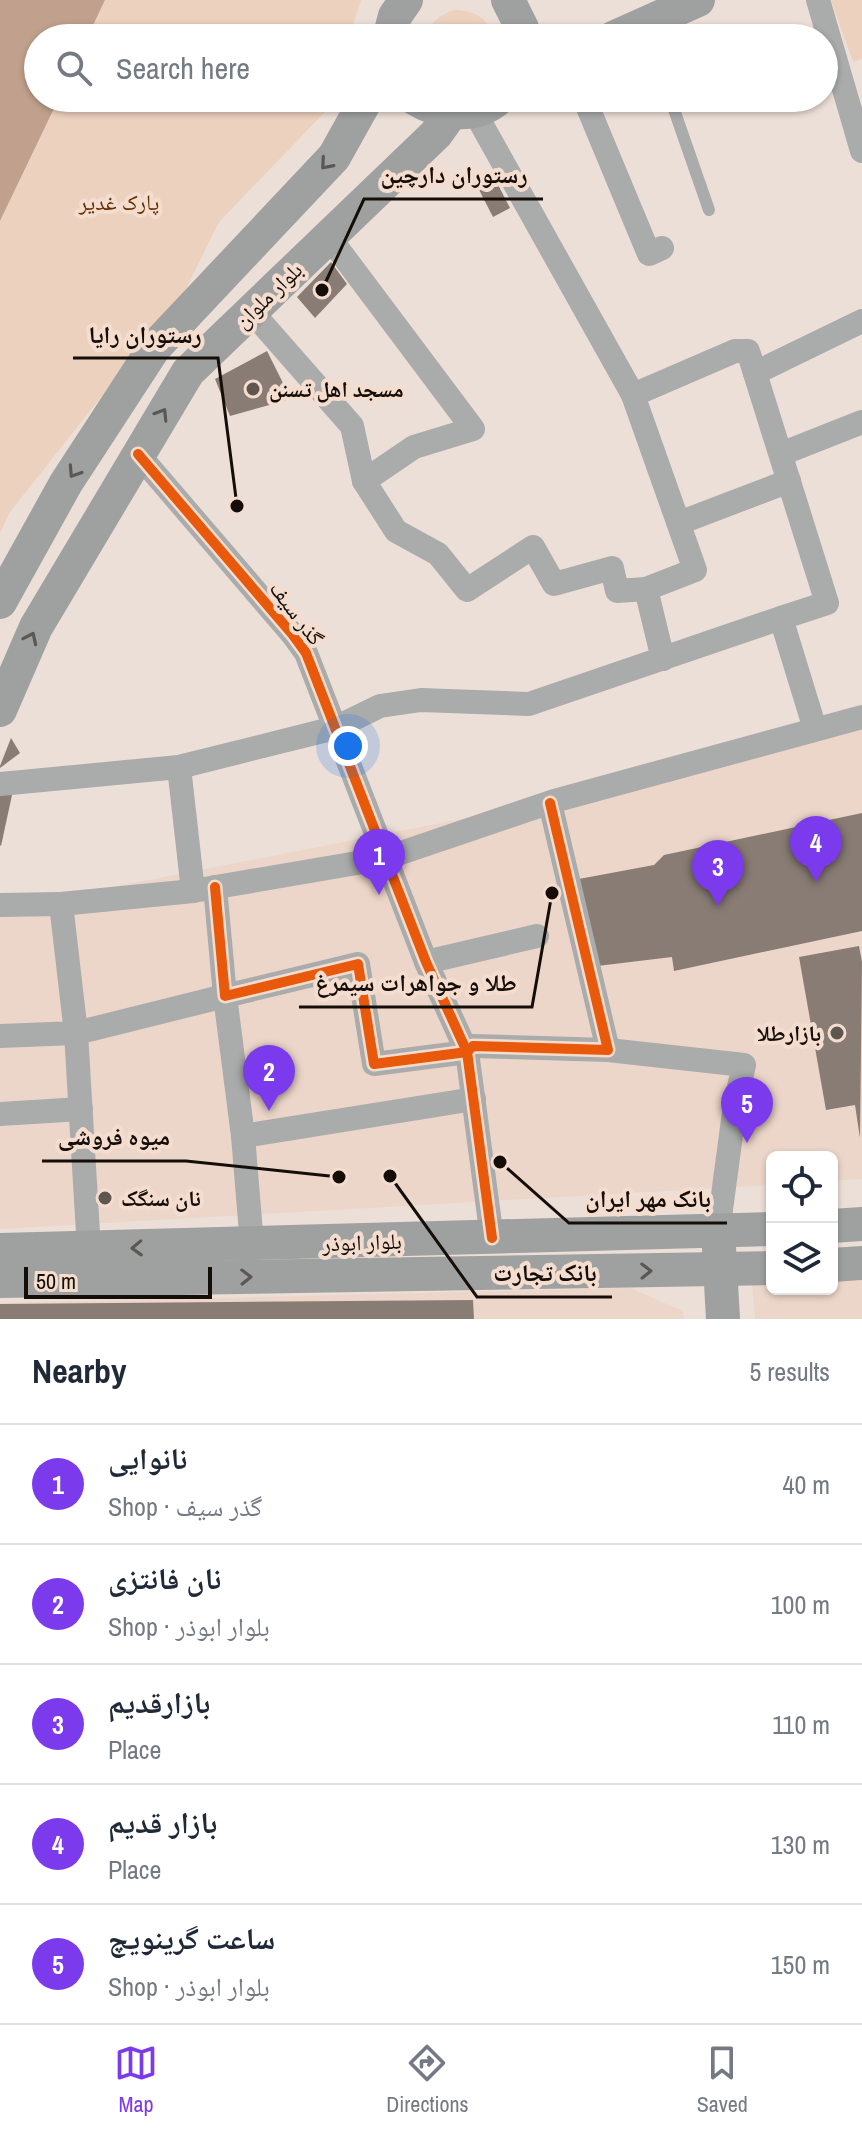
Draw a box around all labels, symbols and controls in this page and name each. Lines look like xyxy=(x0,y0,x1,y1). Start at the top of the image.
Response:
search box xyxy=(24,24,838,112)
icon: search xyxy=(52,46,96,90)
text: Search here xyxy=(116,48,250,88)
callout: رستوران دارچین xyxy=(364,151,543,199)
one-way arrow xyxy=(322,154,336,169)
text: رستوران دارچین xyxy=(381,158,527,190)
park label: پارک غدیر xyxy=(78,187,159,217)
street label: بلوار ملوان xyxy=(227,255,309,335)
callout: رستوران رایا xyxy=(73,310,218,358)
text: رستوران رایا xyxy=(88,318,202,350)
place label: مسجد اهل تسنن xyxy=(269,374,404,404)
marker: مسجد اهل تسنن xyxy=(244,380,262,398)
one-way arrow xyxy=(153,408,168,423)
one-way arrow xyxy=(68,463,83,478)
street label: گذر سیف xyxy=(263,575,331,651)
one-way arrow xyxy=(21,632,37,647)
your location xyxy=(328,726,368,766)
pin: 4 xyxy=(790,816,842,882)
pin: 1 xyxy=(353,829,405,895)
pin: 3 xyxy=(692,840,744,906)
callout: طلا و جواهرات سیمرغ xyxy=(299,959,532,1007)
text: طلا و جواهرات سیمرغ xyxy=(315,966,517,998)
place label: بازارطلا xyxy=(757,1018,821,1048)
marker: بازارطلا xyxy=(828,1024,846,1042)
pin: 2 xyxy=(243,1045,295,1111)
pin: 5 xyxy=(721,1077,773,1143)
callout: میوه فروشی xyxy=(42,1113,186,1161)
text: میوه فروشی xyxy=(58,1120,170,1152)
map controls xyxy=(766,1151,838,1295)
button: locate xyxy=(766,1151,838,1223)
callout: بانک مهر ایران xyxy=(569,1175,727,1223)
text: بانک مهر ایران xyxy=(585,1182,711,1214)
place label: نان سنگک xyxy=(121,1183,201,1213)
marker: نان سنگک xyxy=(96,1189,114,1207)
button: layers xyxy=(766,1223,838,1295)
street label: بلوار ابوذر xyxy=(321,1226,402,1258)
one-way arrow xyxy=(130,1240,143,1257)
callout: بانک تجارت xyxy=(477,1249,612,1297)
text: بانک تجارت xyxy=(493,1256,597,1288)
one-way arrow xyxy=(640,1262,653,1280)
scale bar xyxy=(24,1263,212,1299)
text: 50 m xyxy=(36,1266,76,1296)
one-way arrow xyxy=(240,1268,253,1286)
text: Nearby xyxy=(32,1348,127,1394)
text: 5 results xyxy=(749,1354,830,1389)
text: نانوایی xyxy=(108,1438,187,1478)
text: 1 xyxy=(52,1467,64,1502)
text: 40 m xyxy=(783,1467,830,1502)
text: Shop · گذر سیف xyxy=(108,1489,262,1524)
text: نان فانتزی xyxy=(108,1558,221,1598)
text: 2 xyxy=(52,1587,64,1622)
text: 100 m xyxy=(771,1587,830,1622)
text: Shop · بلوار ابوذر xyxy=(108,1609,270,1644)
text: بازارقدیم xyxy=(108,1682,210,1722)
text: 3 xyxy=(52,1707,64,1742)
text: 110 m xyxy=(772,1707,830,1742)
text: Place xyxy=(108,1732,161,1767)
text: بازار قدیم xyxy=(108,1802,217,1842)
text: 4 xyxy=(52,1827,64,1862)
text: 130 m xyxy=(771,1827,830,1862)
text: Place xyxy=(108,1852,161,1887)
text: ساعت گرینویچ xyxy=(108,1918,275,1958)
text: 5 xyxy=(52,1947,64,1982)
text: 150 m xyxy=(771,1947,830,1982)
text: Shop · بلوار ابوذر xyxy=(108,1969,270,2004)
tab: Map xyxy=(114,2041,158,2119)
tab: Directions xyxy=(386,2041,469,2119)
tab: Saved xyxy=(697,2041,748,2119)

